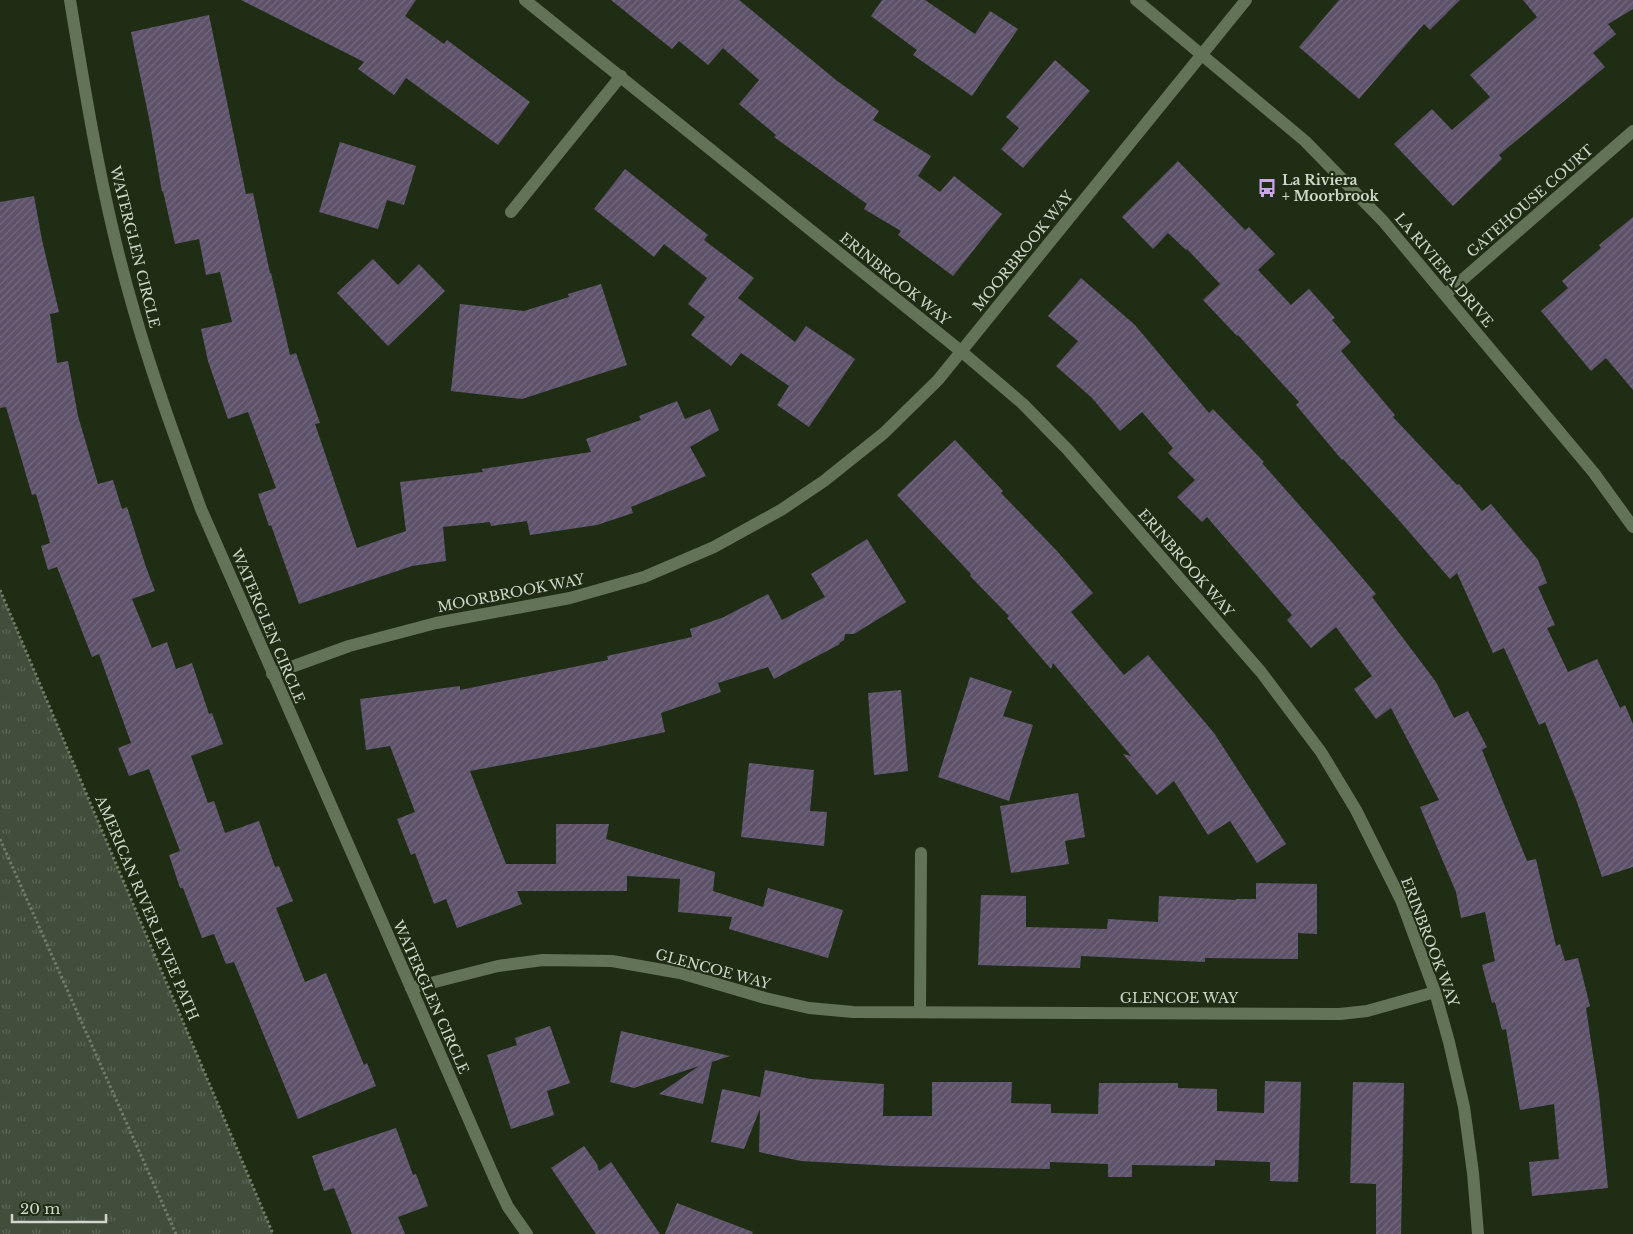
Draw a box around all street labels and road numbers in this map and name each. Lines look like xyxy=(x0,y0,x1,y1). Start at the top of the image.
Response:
street label: GATEHOUSE COURT xyxy=(1463,141,1597,261)
street label: WATERGLEN CIRCLE xyxy=(106,163,164,330)
street label: MOORBROOK WAY xyxy=(969,187,1078,315)
street label: LA RIVIERA DRIVE xyxy=(1391,209,1497,331)
street label: ERINBROOK WAY xyxy=(836,229,954,330)
street label: ERINBROOK WAY xyxy=(1134,505,1238,621)
street label: WATERGLEN CIRCLE xyxy=(227,545,309,706)
street label: MOORBROOK WAY xyxy=(436,570,587,616)
street label: AMERICAN RIVER LEVEE PATH xyxy=(91,792,203,1023)
street label: ERINBROOK WAY xyxy=(1397,875,1463,1010)
street label: WATERGLEN CIRCLE xyxy=(389,917,473,1077)
street label: GLENCOE WAY xyxy=(653,945,773,993)
street label: GLENCOE WAY xyxy=(1120,989,1239,1007)

